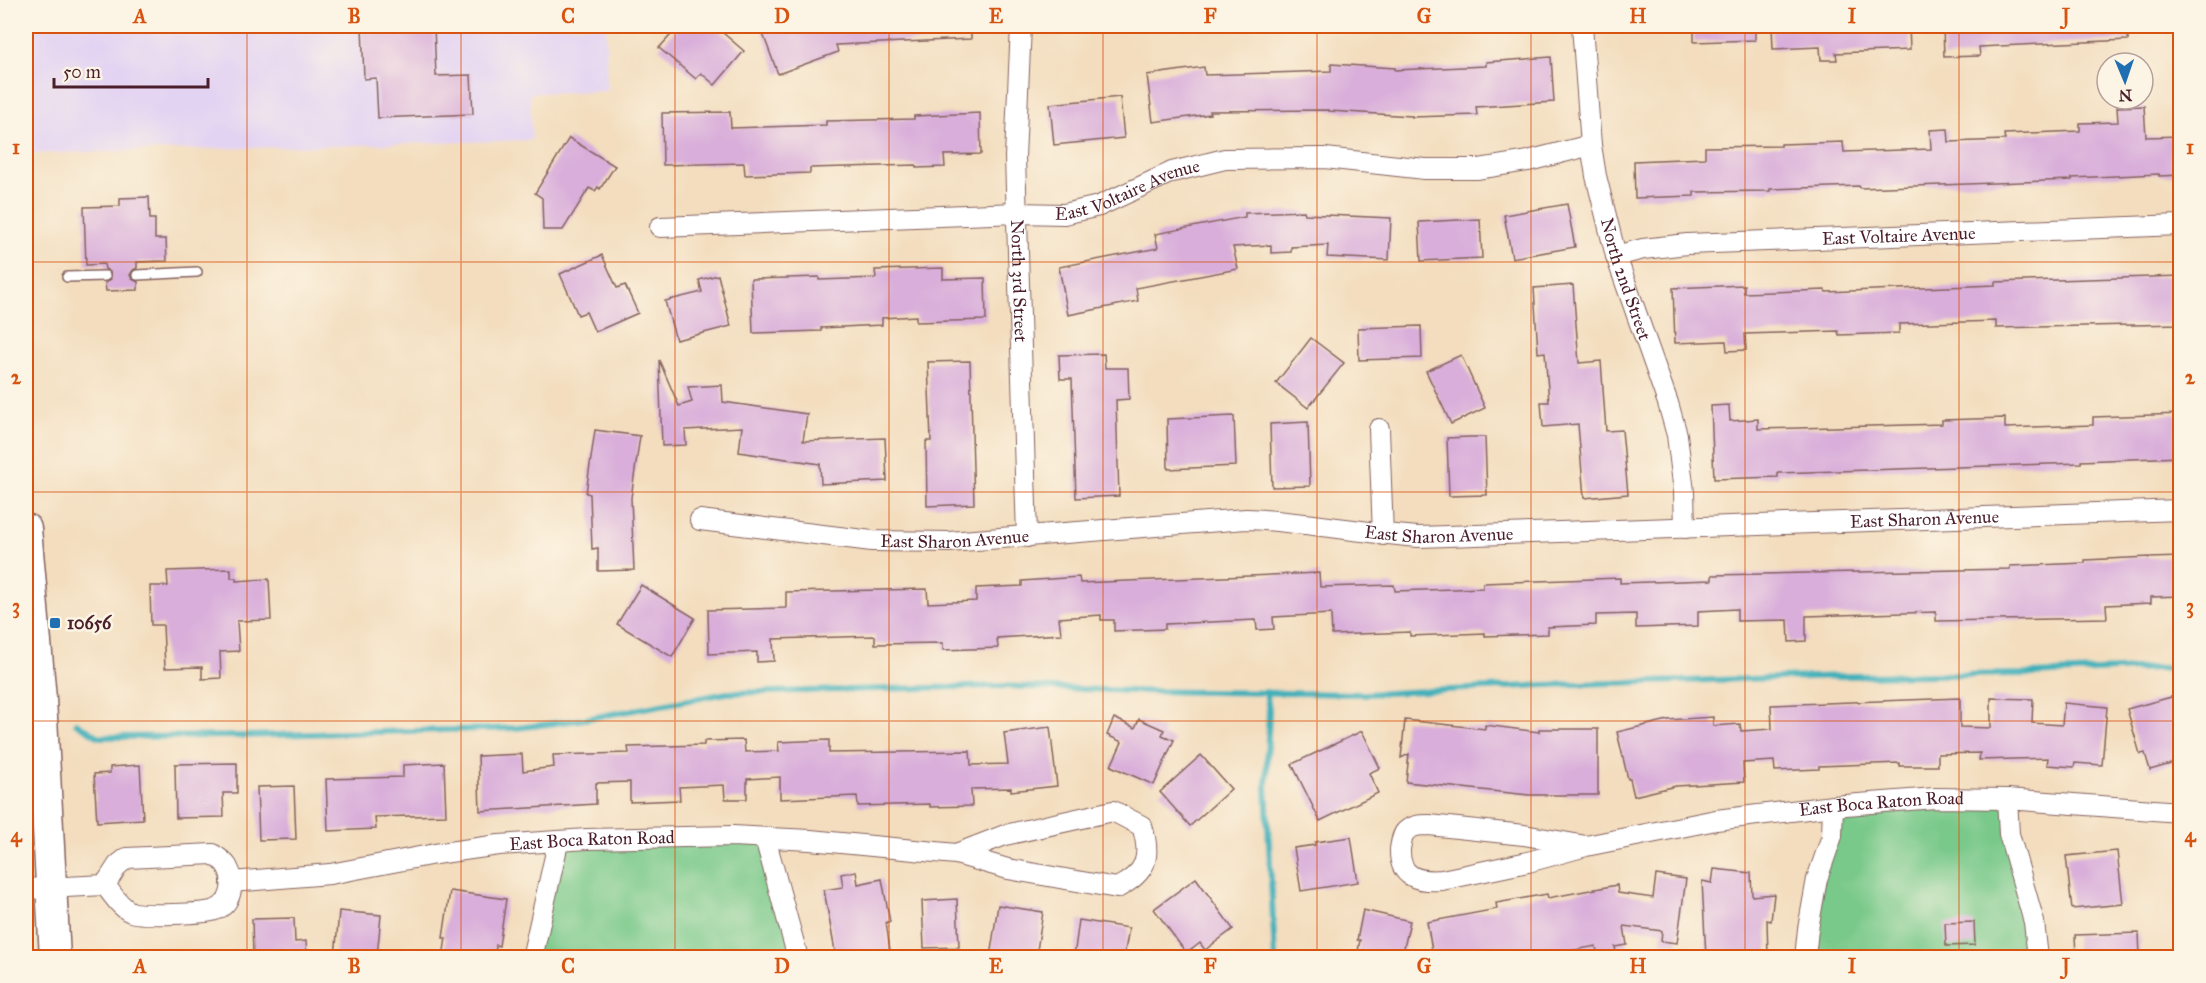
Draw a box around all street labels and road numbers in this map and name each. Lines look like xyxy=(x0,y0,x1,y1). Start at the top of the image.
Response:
street label: East Voltaire Avenue xyxy=(1055,155,1202,225)
street label: North 2nd Street xyxy=(1596,216,1656,344)
street label: North 3rd Street xyxy=(1006,219,1032,343)
street label: East Voltaire Avenue xyxy=(1821,222,1976,250)
street label: East Sharon Avenue xyxy=(1850,505,1999,533)
street label: East Sharon Avenue xyxy=(1363,521,1514,548)
street label: East Sharon Avenue xyxy=(880,525,1030,553)
street label: East Boca Raton Road xyxy=(1798,787,1964,821)
street label: East Boca Raton Road xyxy=(509,826,675,855)

